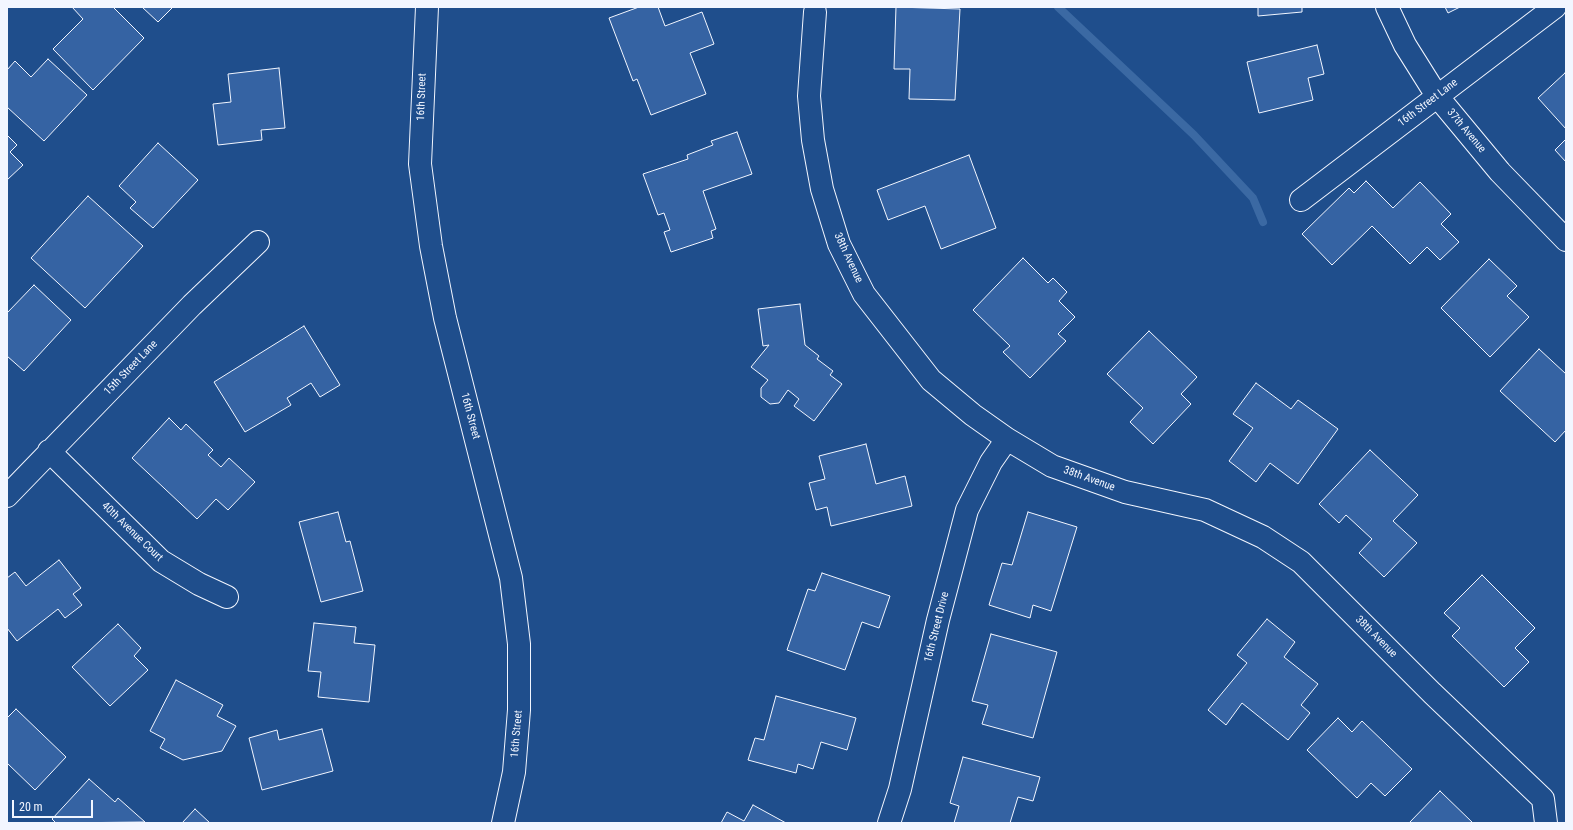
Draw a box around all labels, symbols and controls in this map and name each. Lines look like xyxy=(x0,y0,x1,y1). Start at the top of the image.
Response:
street label: 16th Street xyxy=(415,73,429,121)
street label: 16th Street Lane xyxy=(1396,76,1460,130)
street label: 37th Avenue xyxy=(1444,106,1488,156)
street label: 38th Avenue xyxy=(831,231,865,285)
street label: 15th Street Lane xyxy=(102,338,160,398)
street label: 16th Street xyxy=(457,391,483,441)
street label: 38th Avenue xyxy=(1062,464,1116,494)
street label: 40th Avenue Court xyxy=(99,499,165,565)
street label: 16th Street Drive xyxy=(922,590,952,664)
street label: 38th Avenue xyxy=(1352,613,1400,661)
street label: 16th Street xyxy=(508,710,526,758)
scale bar xyxy=(14,792,95,818)
text: 20 m xyxy=(19,800,43,814)

